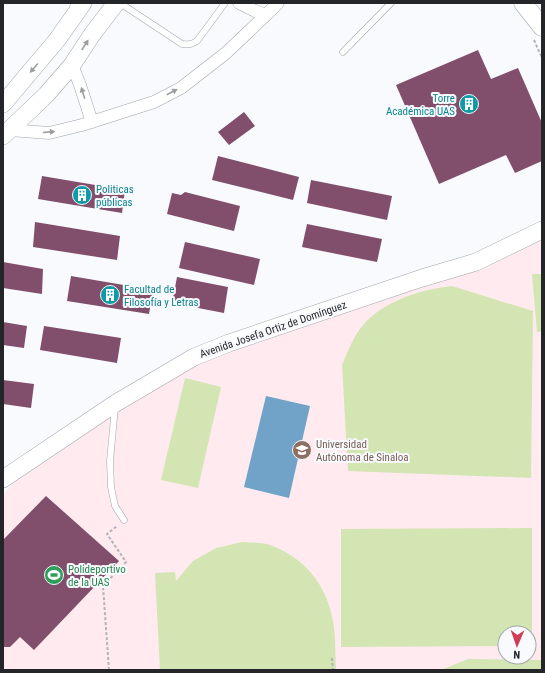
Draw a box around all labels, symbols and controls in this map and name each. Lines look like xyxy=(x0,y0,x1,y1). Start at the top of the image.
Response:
one-way arrow xyxy=(82,39,89,51)
one-way arrow xyxy=(30,62,39,73)
one-way arrow xyxy=(80,87,86,99)
one-way arrow xyxy=(167,89,178,96)
place label: Torre Académica UAS xyxy=(386,92,455,118)
building icon: Torre Académica UAS xyxy=(458,93,480,115)
one-way arrow xyxy=(43,128,55,135)
place label: Politicas públicas xyxy=(96,183,134,209)
building icon: Politicas públicas xyxy=(71,184,93,206)
place label: Facultad de Filosofía y Letras xyxy=(124,283,198,309)
building icon: Facultad de Filosofía y Letras xyxy=(99,284,121,306)
street label: Avenida Josefa Ortiz de Domínguez xyxy=(198,298,348,361)
place label: Universidad Autónoma de Sinaloa xyxy=(316,438,408,464)
school or university icon: Universidad Autónoma de Sinaloa xyxy=(291,439,313,461)
place label: Polideportivo de la UAS xyxy=(68,563,126,589)
sports icon: Polideportivo de la UAS xyxy=(43,564,65,586)
north arrow xyxy=(497,625,537,665)
text: N xyxy=(513,648,520,661)

